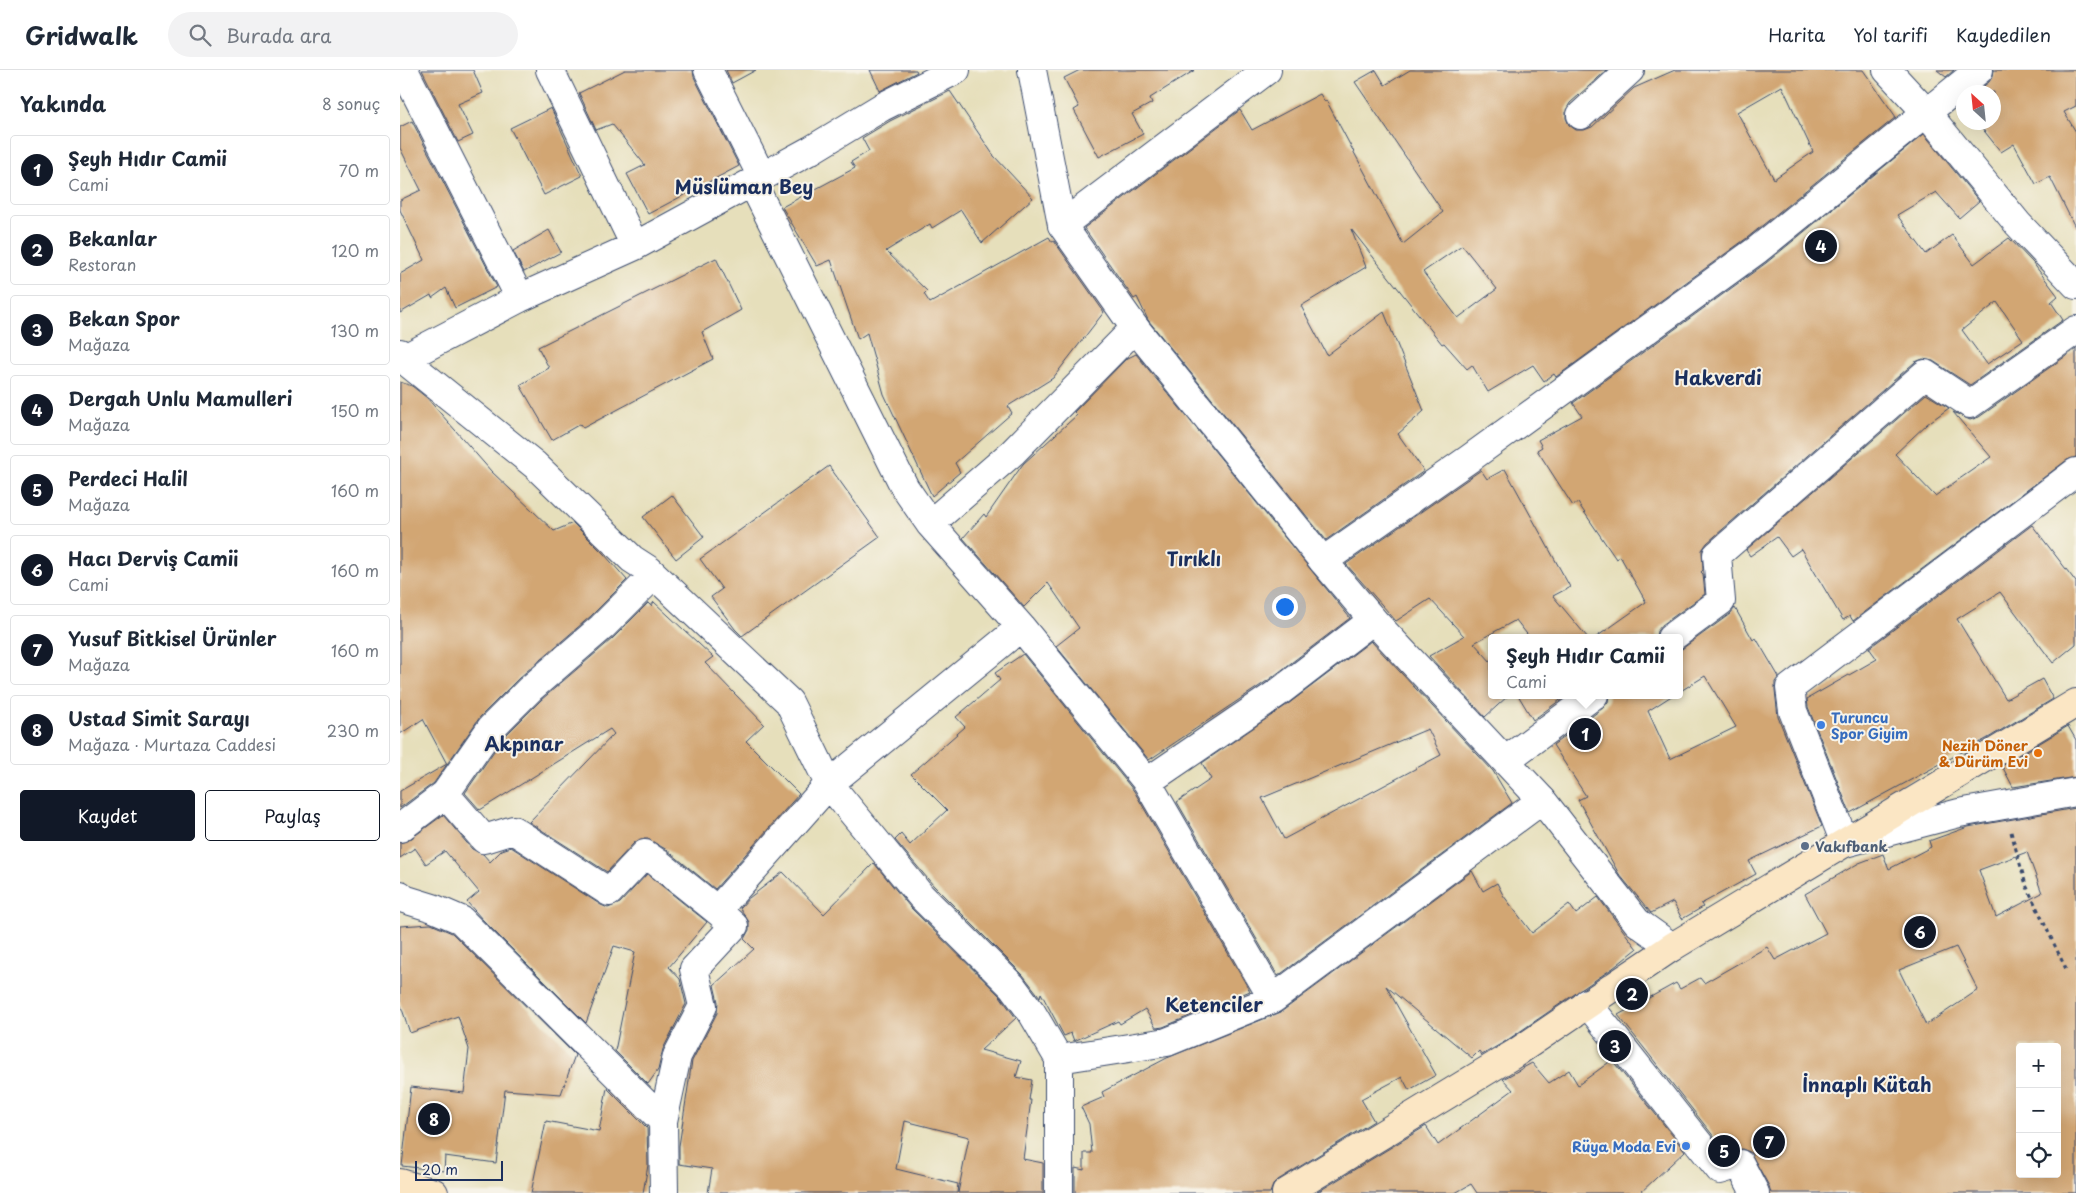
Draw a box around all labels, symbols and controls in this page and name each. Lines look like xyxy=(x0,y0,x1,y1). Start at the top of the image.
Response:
search box xyxy=(168,12,518,57)
text: Gridwalk xyxy=(25,17,138,53)
icon: search xyxy=(186,21,214,49)
text: Burada ara xyxy=(226,21,332,49)
text: Harita xyxy=(1768,21,1825,48)
text: Yol tarifi xyxy=(1853,21,1928,48)
text: Kaydedilen xyxy=(1956,21,2051,48)
north arrow xyxy=(1956,85,2001,130)
text: Yakında xyxy=(20,87,106,119)
text: 8 sonuç xyxy=(322,91,380,115)
text: Şeyh Hıdır Camii xyxy=(68,144,227,172)
text: 1 xyxy=(33,158,41,182)
text: 70 m xyxy=(339,158,379,182)
text: Cami xyxy=(68,172,109,196)
district label: Müslüman Bey xyxy=(675,172,813,200)
text: Bekanlar xyxy=(68,224,157,252)
pin: 4 xyxy=(1805,227,1837,265)
text: 2 xyxy=(31,238,43,262)
text: 120 m xyxy=(332,238,379,262)
text: Restoran xyxy=(68,252,136,276)
text: Bekan Spor xyxy=(68,304,180,332)
text: 3 xyxy=(32,318,42,342)
text: 130 m xyxy=(331,318,379,342)
text: Mağaza xyxy=(68,332,130,356)
district label: Hakverdi xyxy=(1674,363,1762,391)
text: Dergah Unlu Mamulleri xyxy=(68,384,292,412)
text: 4 xyxy=(32,398,42,422)
text: 150 m xyxy=(331,398,379,422)
text: Mağaza xyxy=(68,412,130,436)
text: Perdeci Halil xyxy=(68,464,188,492)
text: 5 xyxy=(32,478,42,502)
text: 160 m xyxy=(331,478,379,502)
text: Mağaza xyxy=(68,492,130,516)
text: Hacı Derviş Camii xyxy=(68,544,239,572)
district label: Tırıklı xyxy=(1167,544,1221,572)
text: 6 xyxy=(31,558,43,582)
text: 160 m xyxy=(331,558,379,582)
text: Cami xyxy=(68,572,109,596)
your location xyxy=(1272,594,1298,620)
text: Yusuf Bitkisel Ürünler xyxy=(68,624,277,652)
popup xyxy=(1488,634,1683,699)
text: 7 xyxy=(32,638,42,662)
text: 160 m xyxy=(331,638,379,662)
text: Şeyh Hıdır Camii xyxy=(1506,641,1665,669)
text: Mağaza xyxy=(68,652,130,676)
text: Cami xyxy=(1506,669,1547,693)
text: Ustad Simit Sarayı xyxy=(68,704,250,732)
place label: Turuncu Spor Giyim xyxy=(1831,707,1908,744)
pin: 1 xyxy=(1569,715,1601,753)
text: 8 xyxy=(32,718,42,742)
text: 230 m xyxy=(327,718,379,742)
marker: Turuncu Spor Giyim xyxy=(1815,719,1827,731)
district label: Akpınar xyxy=(484,729,564,757)
text: Mağaza · Murtaza Caddesi xyxy=(68,732,276,756)
place label: Nezih Döner & Dürüm Evi xyxy=(1939,735,2029,772)
marker: Nezih Döner & Dürüm Evi xyxy=(2032,747,2044,759)
button: Kaydet xyxy=(20,790,195,841)
button: Paylaş xyxy=(205,790,380,841)
place label: Vakıfbank xyxy=(1815,836,1888,857)
marker: Vakıfbank xyxy=(1799,840,1811,852)
pin: 6 xyxy=(1904,913,1936,951)
pin: 2 xyxy=(1616,975,1648,1013)
district label: Ketenciler xyxy=(1165,990,1263,1018)
pin: 3 xyxy=(1599,1027,1631,1065)
map controls xyxy=(2016,1043,2061,1178)
button: + xyxy=(2016,1043,2061,1088)
district label: İnnaplı Kütah xyxy=(1802,1070,1932,1098)
button: − xyxy=(2016,1088,2061,1133)
pin: 8 xyxy=(418,1100,450,1138)
pin: 7 xyxy=(1753,1123,1785,1161)
pin: 5 xyxy=(1708,1132,1740,1170)
button: locate xyxy=(2016,1133,2061,1178)
place label: Rüya Moda Evi xyxy=(1572,1136,1676,1157)
marker: Rüya Moda Evi xyxy=(1680,1140,1692,1152)
scale bar xyxy=(415,1158,502,1181)
text: 20 m xyxy=(422,1159,458,1180)

